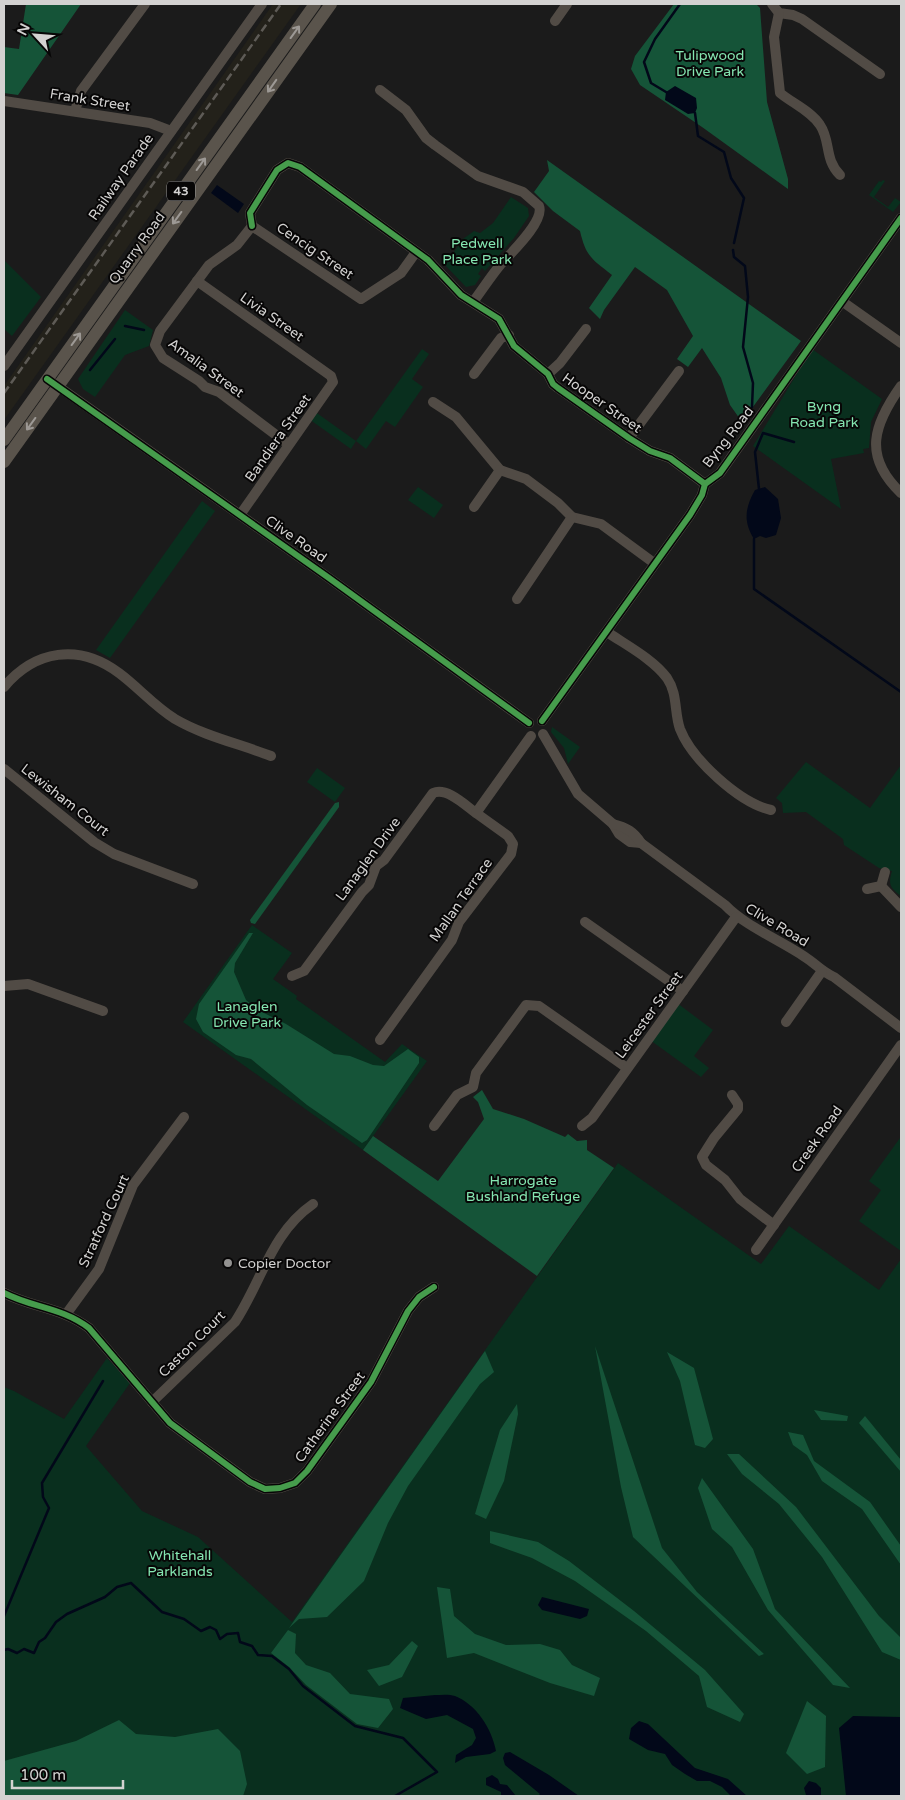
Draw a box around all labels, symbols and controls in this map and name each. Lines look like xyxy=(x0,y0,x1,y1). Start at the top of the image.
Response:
north arrow xyxy=(10,10,60,60)
text: N xyxy=(14,21,34,38)
one-way arrow xyxy=(290,25,300,39)
park label: Tulipwood Drive Park xyxy=(676,47,744,80)
one-way arrow xyxy=(267,79,277,93)
street label: Frank Street xyxy=(49,85,132,115)
street label: Railway Parade xyxy=(85,130,157,223)
one-way arrow xyxy=(195,158,206,171)
road number: 43 xyxy=(167,182,195,200)
street label: Quarry Road xyxy=(105,209,169,287)
one-way arrow xyxy=(172,211,182,225)
street label: Cencig Street xyxy=(273,219,357,283)
park label: Pedwell Place Park xyxy=(442,235,512,268)
street label: Livia Street xyxy=(237,289,308,346)
one-way arrow xyxy=(71,332,81,346)
street label: Amalia Street xyxy=(165,335,248,402)
street label: Hooper Street xyxy=(559,369,646,437)
street label: Bandiera Street xyxy=(241,390,315,485)
park label: Byng Road Park xyxy=(790,398,859,431)
street label: Byng Road xyxy=(699,403,757,471)
one-way arrow xyxy=(26,417,36,431)
street label: Clive Road xyxy=(262,512,330,566)
street label: Lewisham Court xyxy=(17,760,113,840)
street label: Lanaglen Drive xyxy=(332,814,404,904)
street label: Mallan Terrace xyxy=(426,855,496,945)
street label: Clive Road xyxy=(742,899,812,951)
street label: Leicester Street xyxy=(612,968,687,1062)
park label: Lanaglen Drive Park xyxy=(213,998,281,1031)
street label: Creek Road xyxy=(788,1103,846,1175)
street label: Stratford Court xyxy=(75,1171,133,1270)
park label: Harrogate Bushland Refuge xyxy=(466,1172,580,1205)
place label: Copier Doctor xyxy=(238,1255,331,1272)
marker: Copier Doctor xyxy=(222,1257,234,1269)
street label: Caston Court xyxy=(155,1307,229,1381)
street label: Catherine Street xyxy=(291,1368,369,1466)
park label: Whitehall Parklands xyxy=(147,1547,213,1580)
scale bar xyxy=(12,1758,124,1790)
text: 100 m xyxy=(20,1766,66,1784)

